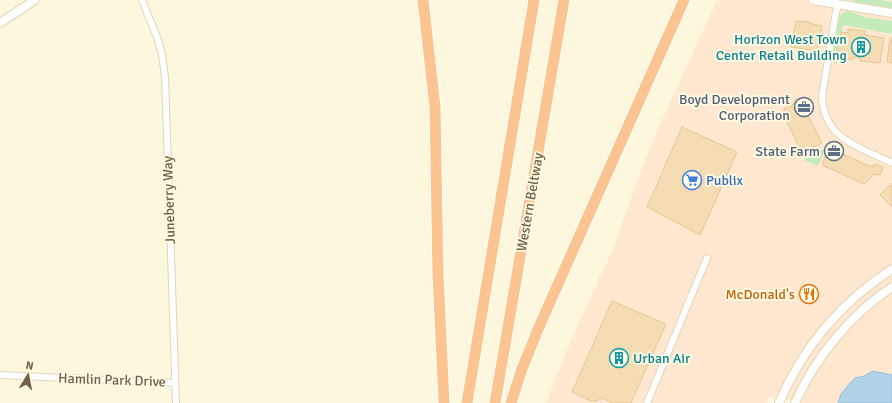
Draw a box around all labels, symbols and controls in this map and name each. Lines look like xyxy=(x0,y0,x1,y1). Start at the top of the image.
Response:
place label: Horizon West Town Center Retail Building xyxy=(716,31,847,64)
building icon: Horizon West Town Center Retail Building xyxy=(850,36,872,58)
place label: Boyd Development Corporation xyxy=(679,91,790,124)
office icon: Boyd Development Corporation xyxy=(793,96,815,118)
office icon: State Farm xyxy=(823,140,845,162)
place label: State Farm xyxy=(755,143,820,160)
street label: Western Beltway xyxy=(513,151,547,253)
street label: Juneberry Way xyxy=(159,155,179,244)
supermarket icon: Publix xyxy=(681,169,703,191)
place label: Publix xyxy=(706,172,744,189)
restaurant icon: McDonald's xyxy=(798,283,820,305)
place label: McDonald's xyxy=(726,286,795,303)
building icon: Urban Air xyxy=(608,347,630,369)
place label: Urban Air xyxy=(633,350,691,367)
north arrow xyxy=(8,355,48,395)
text: N xyxy=(25,359,35,373)
street label: Hamlin Park Drive xyxy=(58,370,166,390)

